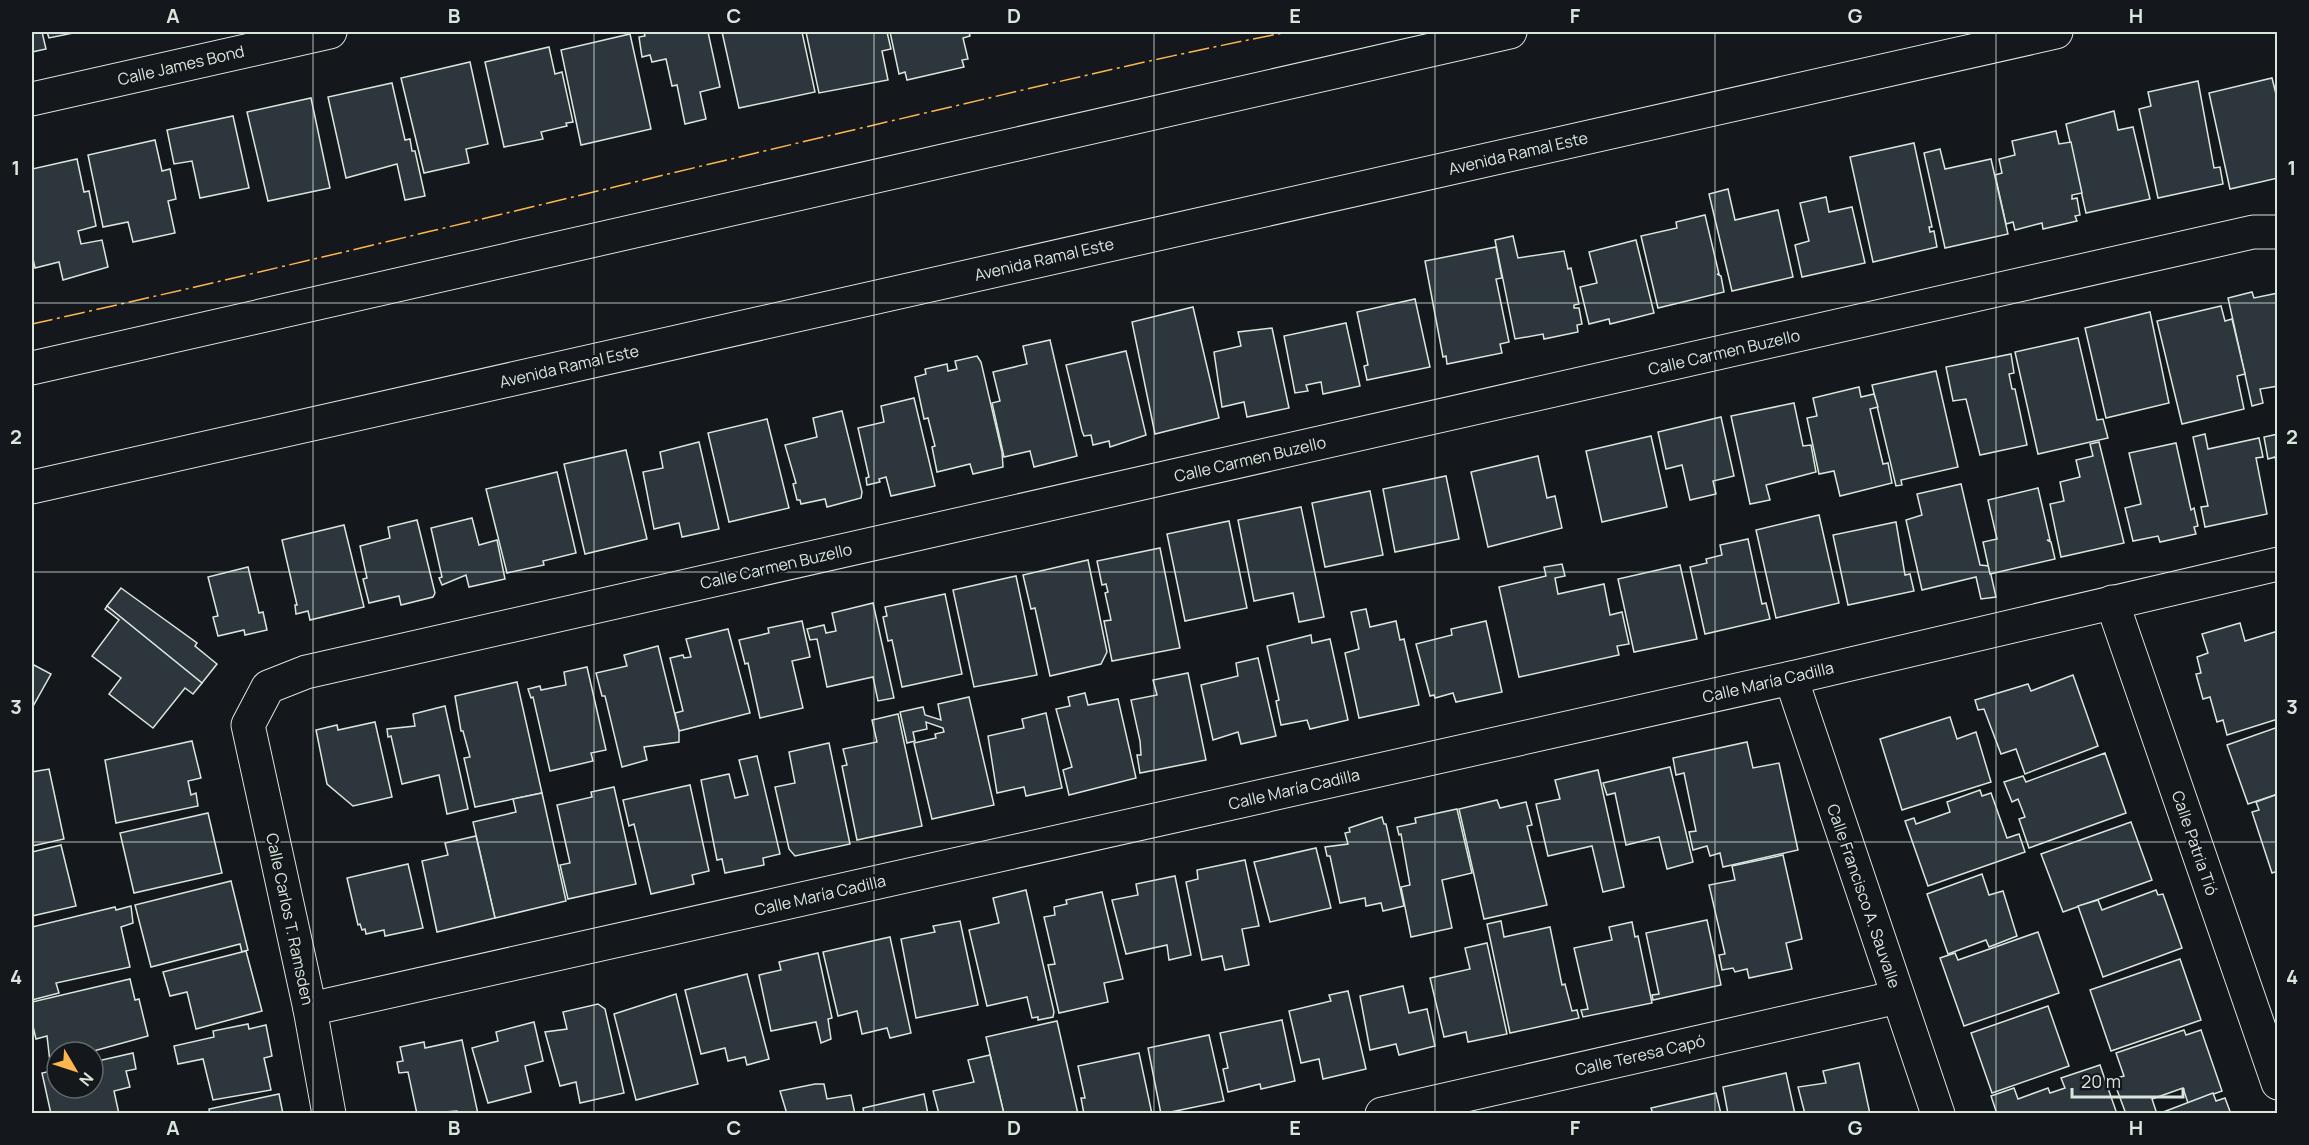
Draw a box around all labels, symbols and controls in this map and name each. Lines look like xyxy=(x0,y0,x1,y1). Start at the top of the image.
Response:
text: A xyxy=(166,2,180,29)
text: B xyxy=(448,2,461,29)
text: C xyxy=(727,2,741,29)
text: D xyxy=(1007,2,1021,29)
text: E xyxy=(1289,2,1301,29)
text: F xyxy=(1570,2,1581,29)
text: G xyxy=(1848,2,1863,29)
text: H xyxy=(2129,2,2143,29)
street label: Calle James Bond xyxy=(116,40,246,90)
street label: Avenida Ramal Este xyxy=(1446,126,1590,180)
text: 1 xyxy=(12,154,20,181)
text: 1 xyxy=(2288,154,2296,181)
street label: Avenida Ramal Este xyxy=(972,232,1116,286)
street label: Calle Carmen Buzello xyxy=(1646,324,1802,380)
street label: Avenida Ramal Este xyxy=(497,339,641,393)
text: 2 xyxy=(10,423,22,450)
text: 2 xyxy=(2286,423,2298,450)
street label: Calle Carmen Buzello xyxy=(1172,431,1328,487)
street label: Calle Carmen Buzello xyxy=(698,538,854,594)
street label: Calle María Cadilla xyxy=(1700,656,1836,708)
text: 3 xyxy=(10,693,22,720)
text: 3 xyxy=(2286,693,2298,720)
street label: Calle María Cadilla xyxy=(1226,763,1362,815)
street label: Calle Patria Tió xyxy=(2167,788,2223,898)
street label: Calle Francisco A. Sauvalle xyxy=(1822,801,1906,991)
street label: Calle Carlos T. Ramsden xyxy=(261,831,319,1007)
street label: Calle María Cadilla xyxy=(752,869,888,921)
text: 4 xyxy=(10,963,22,990)
text: 4 xyxy=(2286,963,2298,990)
street label: Calle Teresa Capó xyxy=(1573,1029,1707,1081)
north arrow xyxy=(45,1040,105,1100)
scale bar xyxy=(2072,1061,2183,1099)
text: N xyxy=(74,1068,99,1091)
text: 20 m xyxy=(2081,1069,2121,1093)
text: A xyxy=(166,1114,180,1141)
text: B xyxy=(448,1114,461,1141)
text: C xyxy=(727,1114,741,1141)
text: D xyxy=(1007,1114,1021,1141)
text: E xyxy=(1289,1114,1301,1141)
text: F xyxy=(1570,1114,1581,1141)
text: G xyxy=(1848,1114,1863,1141)
text: H xyxy=(2129,1114,2143,1141)

